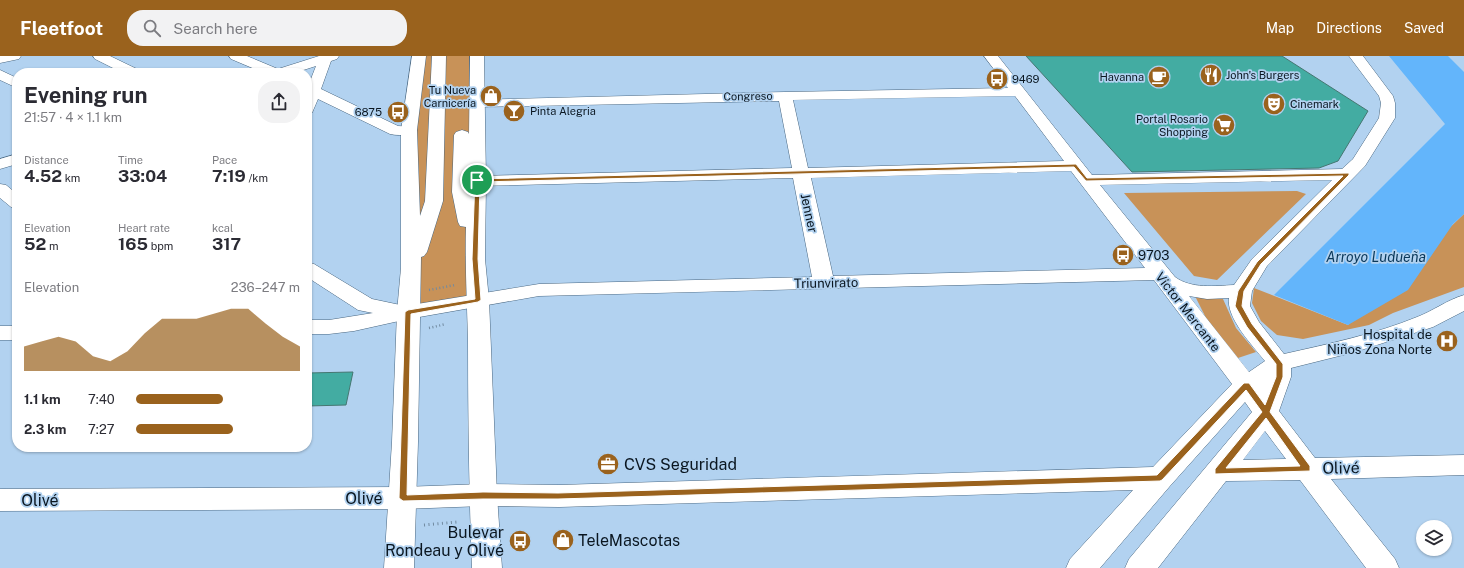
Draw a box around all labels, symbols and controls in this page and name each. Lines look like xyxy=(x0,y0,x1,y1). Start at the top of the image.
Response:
search box xyxy=(127,10,407,46)
text: Fleetfoot xyxy=(20,17,103,39)
icon: search xyxy=(141,17,163,39)
text: Search here xyxy=(173,20,257,37)
text: Map xyxy=(1266,20,1294,36)
text: Directions xyxy=(1316,20,1382,36)
text: Saved xyxy=(1404,20,1444,36)
restaurant icon: John's Burgers xyxy=(1198,62,1224,88)
cafe icon: Havanna xyxy=(1146,64,1172,90)
bus stop icon: 9469 xyxy=(984,66,1010,92)
place label: John's Burgers xyxy=(1226,69,1300,81)
place label: Havanna xyxy=(1099,71,1144,83)
place label: 9469 xyxy=(1012,73,1040,85)
button: share xyxy=(258,81,300,123)
text: Evening run xyxy=(24,82,148,108)
shop icon: Tu Nueva Carnicería xyxy=(478,83,504,109)
place label: Tu Nueva Carnicería xyxy=(424,84,476,109)
street label: Congreso xyxy=(723,90,773,102)
theatre icon: Cinemark xyxy=(1261,91,1287,117)
bar icon: Pinta Alegria xyxy=(501,98,527,124)
place label: Cinemark xyxy=(1290,98,1339,110)
bus stop icon: 6875 xyxy=(385,99,411,125)
place label: Pinta Alegria xyxy=(530,105,596,117)
place label: 6875 xyxy=(355,106,382,118)
text: 21:57 · 4 × 1.1 km xyxy=(24,110,122,125)
supermarket icon: Portal Rosario Shopping xyxy=(1211,112,1237,138)
place label: Portal Rosario Shopping xyxy=(1136,113,1208,138)
text: Distance xyxy=(24,154,69,166)
text: Time xyxy=(118,154,143,166)
text: Pace xyxy=(212,154,237,166)
pin xyxy=(460,163,494,197)
text: 4.52 xyxy=(24,166,62,186)
text: 33:04 xyxy=(118,166,167,186)
text: 7:19 xyxy=(212,166,246,186)
icon: arrive xyxy=(466,169,488,191)
text: km xyxy=(62,172,80,184)
text: /km xyxy=(246,172,268,184)
street label: Jenner xyxy=(798,192,820,234)
text: Elevation xyxy=(24,222,71,234)
text: Heart rate xyxy=(118,222,170,234)
text: kcal xyxy=(212,222,233,234)
text: 52 xyxy=(24,234,46,254)
text: 165 xyxy=(118,234,148,254)
text: 317 xyxy=(212,234,241,254)
text: m xyxy=(46,240,58,252)
text: bpm xyxy=(148,240,173,252)
bus stop icon: 9703 xyxy=(1110,242,1136,268)
place label: 9703 xyxy=(1138,248,1170,263)
water label: Arroyo Ludueña xyxy=(1326,249,1426,265)
street label: Víctor Mercante xyxy=(1152,269,1224,355)
street label: Triunvirato xyxy=(794,275,858,291)
text: Elevation xyxy=(24,280,79,295)
text: 236–247 m xyxy=(231,280,300,295)
place label: Hospital de Niños Zona Norte xyxy=(1327,327,1432,357)
hospital icon: Hospital de Niños Zona Norte xyxy=(1434,328,1460,354)
text: 1.1 km xyxy=(24,392,61,407)
text: 7:40 xyxy=(88,392,115,407)
text: 2.3 km xyxy=(24,422,67,437)
text: 7:27 xyxy=(88,422,115,437)
office icon: CVS Seguridad xyxy=(595,451,621,477)
place label: CVS Seguridad xyxy=(624,455,737,474)
street label: Olivé xyxy=(1322,458,1360,478)
street label: Olivé xyxy=(345,489,383,508)
street label: Olivé xyxy=(21,491,59,510)
map controls xyxy=(1416,520,1452,556)
button: layers xyxy=(1416,520,1452,556)
place label: Bulevar Rondeau y Olivé xyxy=(385,523,504,560)
shop icon: TeleMascotas xyxy=(550,527,576,553)
bus stop icon: Bulevar Rondeau y Olivé xyxy=(507,528,533,554)
place label: TeleMascotas xyxy=(578,531,680,550)

